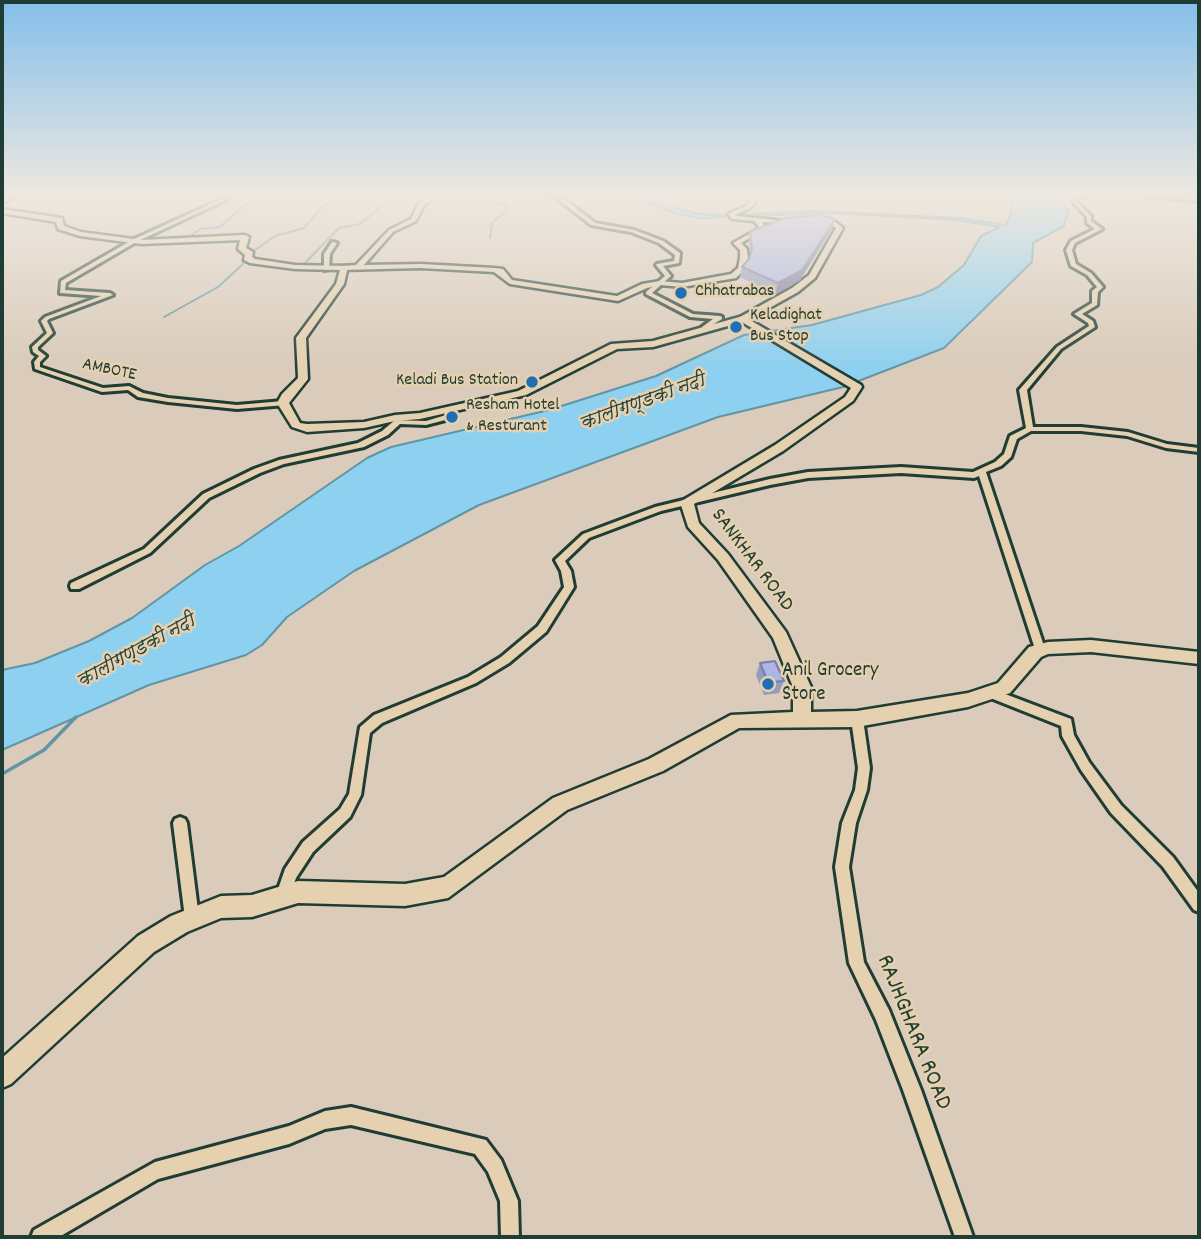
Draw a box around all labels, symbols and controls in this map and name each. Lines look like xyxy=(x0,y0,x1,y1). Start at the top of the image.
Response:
place label: Chhatrabas xyxy=(695,282,774,304)
marker: Chhatrabas xyxy=(673,285,689,301)
place label: Keladighat Bus Stop xyxy=(750,306,822,348)
marker: Keladighat Bus Stop xyxy=(728,319,744,335)
street label: AMBOTE xyxy=(80,355,138,387)
place label: Keladi Bus Station xyxy=(396,371,518,393)
water label: कालीगण्डकी नदी xyxy=(577,371,709,437)
marker: Keladi Bus Station xyxy=(524,374,540,390)
place label: Resham Hotel & Resturant xyxy=(466,396,560,438)
marker: Resham Hotel & Resturant xyxy=(444,409,460,425)
street label: SANKHAR ROAD xyxy=(704,504,798,618)
water label: कालीगण्डकी नदी xyxy=(74,611,200,695)
place label: Anil Grocery Store xyxy=(782,659,879,709)
marker: Anil Grocery Store xyxy=(760,676,776,692)
street label: RAJHGHARA ROAD xyxy=(868,951,956,1115)

